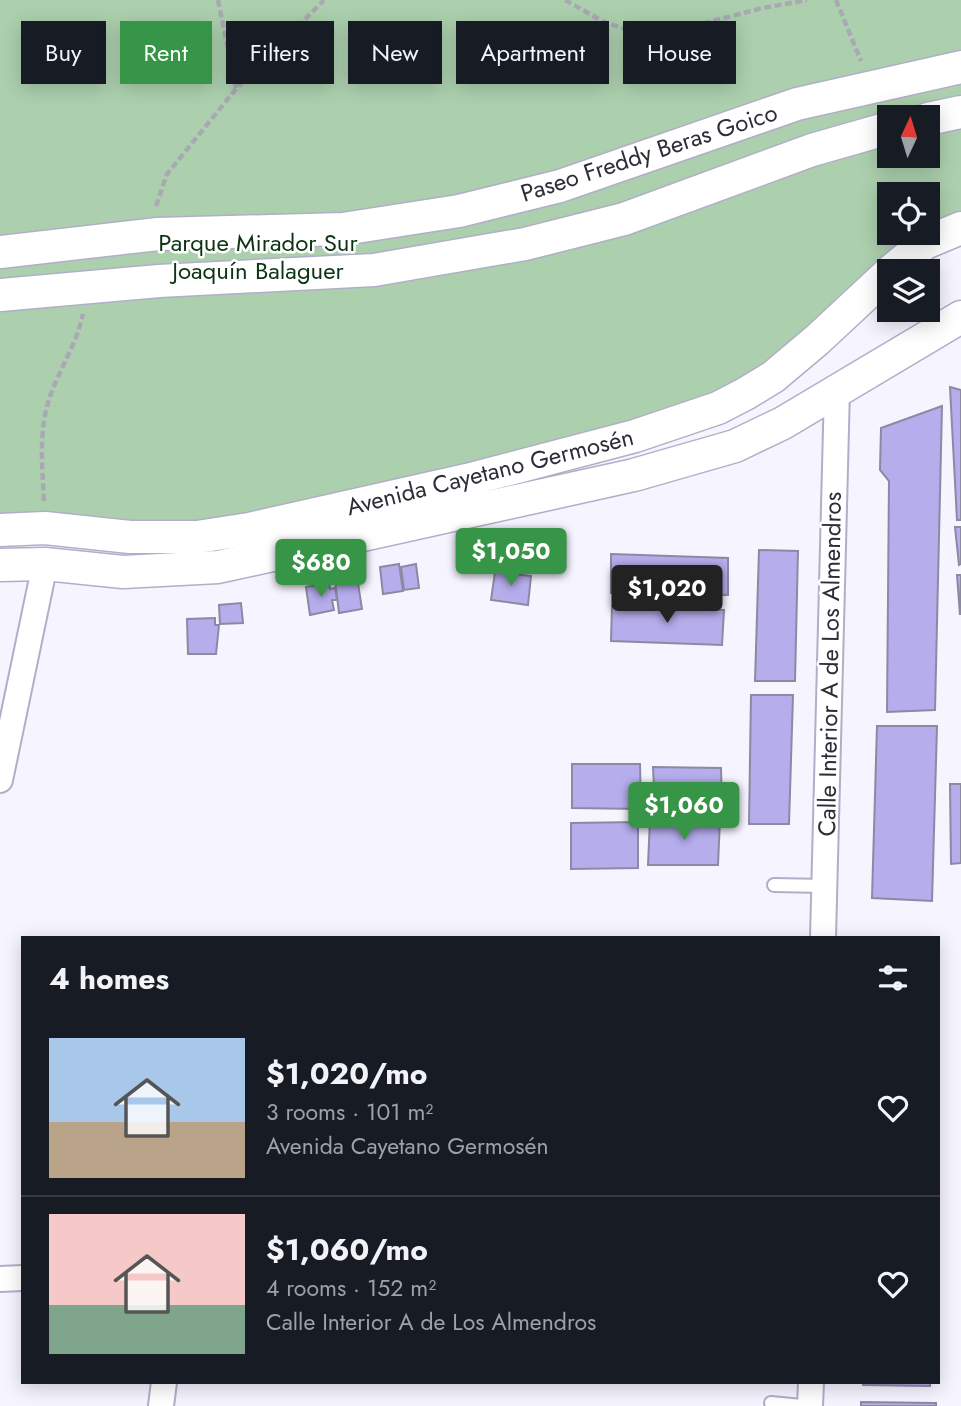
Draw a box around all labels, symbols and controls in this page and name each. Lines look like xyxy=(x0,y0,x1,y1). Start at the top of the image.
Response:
chip: Buy xyxy=(21,21,106,84)
chip: Rent xyxy=(120,21,212,84)
chip: Filters xyxy=(226,21,334,84)
chip: New xyxy=(348,21,442,84)
chip: Apartment xyxy=(456,21,609,84)
chip: House xyxy=(623,21,736,84)
street label: Paseo Freddy Beras Goico xyxy=(516,94,782,211)
north arrow xyxy=(877,105,940,168)
map controls xyxy=(877,105,940,322)
button: locate xyxy=(877,182,940,245)
park label: Parque Mirador Sur Joaquín Balaguer xyxy=(158,225,358,288)
button: layers xyxy=(877,259,940,322)
street label: Avenida Cayetano Germosén xyxy=(343,419,637,524)
street label: Calle Interior A de Los Almendros xyxy=(809,491,850,837)
pin: $1,050 xyxy=(454,528,568,588)
text: $1,050 xyxy=(472,534,550,568)
pin: $680 xyxy=(280,540,362,599)
text: $680 xyxy=(291,545,351,579)
pin: $1,020 xyxy=(610,566,724,625)
text: $1,020 xyxy=(627,571,707,605)
pin: $1,060 xyxy=(627,782,741,842)
text: $1,060 xyxy=(644,788,724,822)
text: 4 homes xyxy=(49,957,169,1000)
icon: filters xyxy=(874,959,912,997)
text: $1,020/mo xyxy=(266,1052,428,1095)
icon: home xyxy=(105,1066,189,1150)
icon: heart xyxy=(874,1089,912,1127)
text: 3 rooms · 101 m² xyxy=(266,1095,433,1129)
text: Avenida Cayetano Germosén xyxy=(266,1129,548,1163)
text: $1,060/mo xyxy=(266,1228,428,1271)
icon: home xyxy=(105,1242,189,1326)
icon: heart xyxy=(874,1265,912,1303)
text: 4 rooms · 152 m² xyxy=(266,1271,436,1305)
text: Calle Interior A de Los Almendros xyxy=(266,1305,596,1339)

